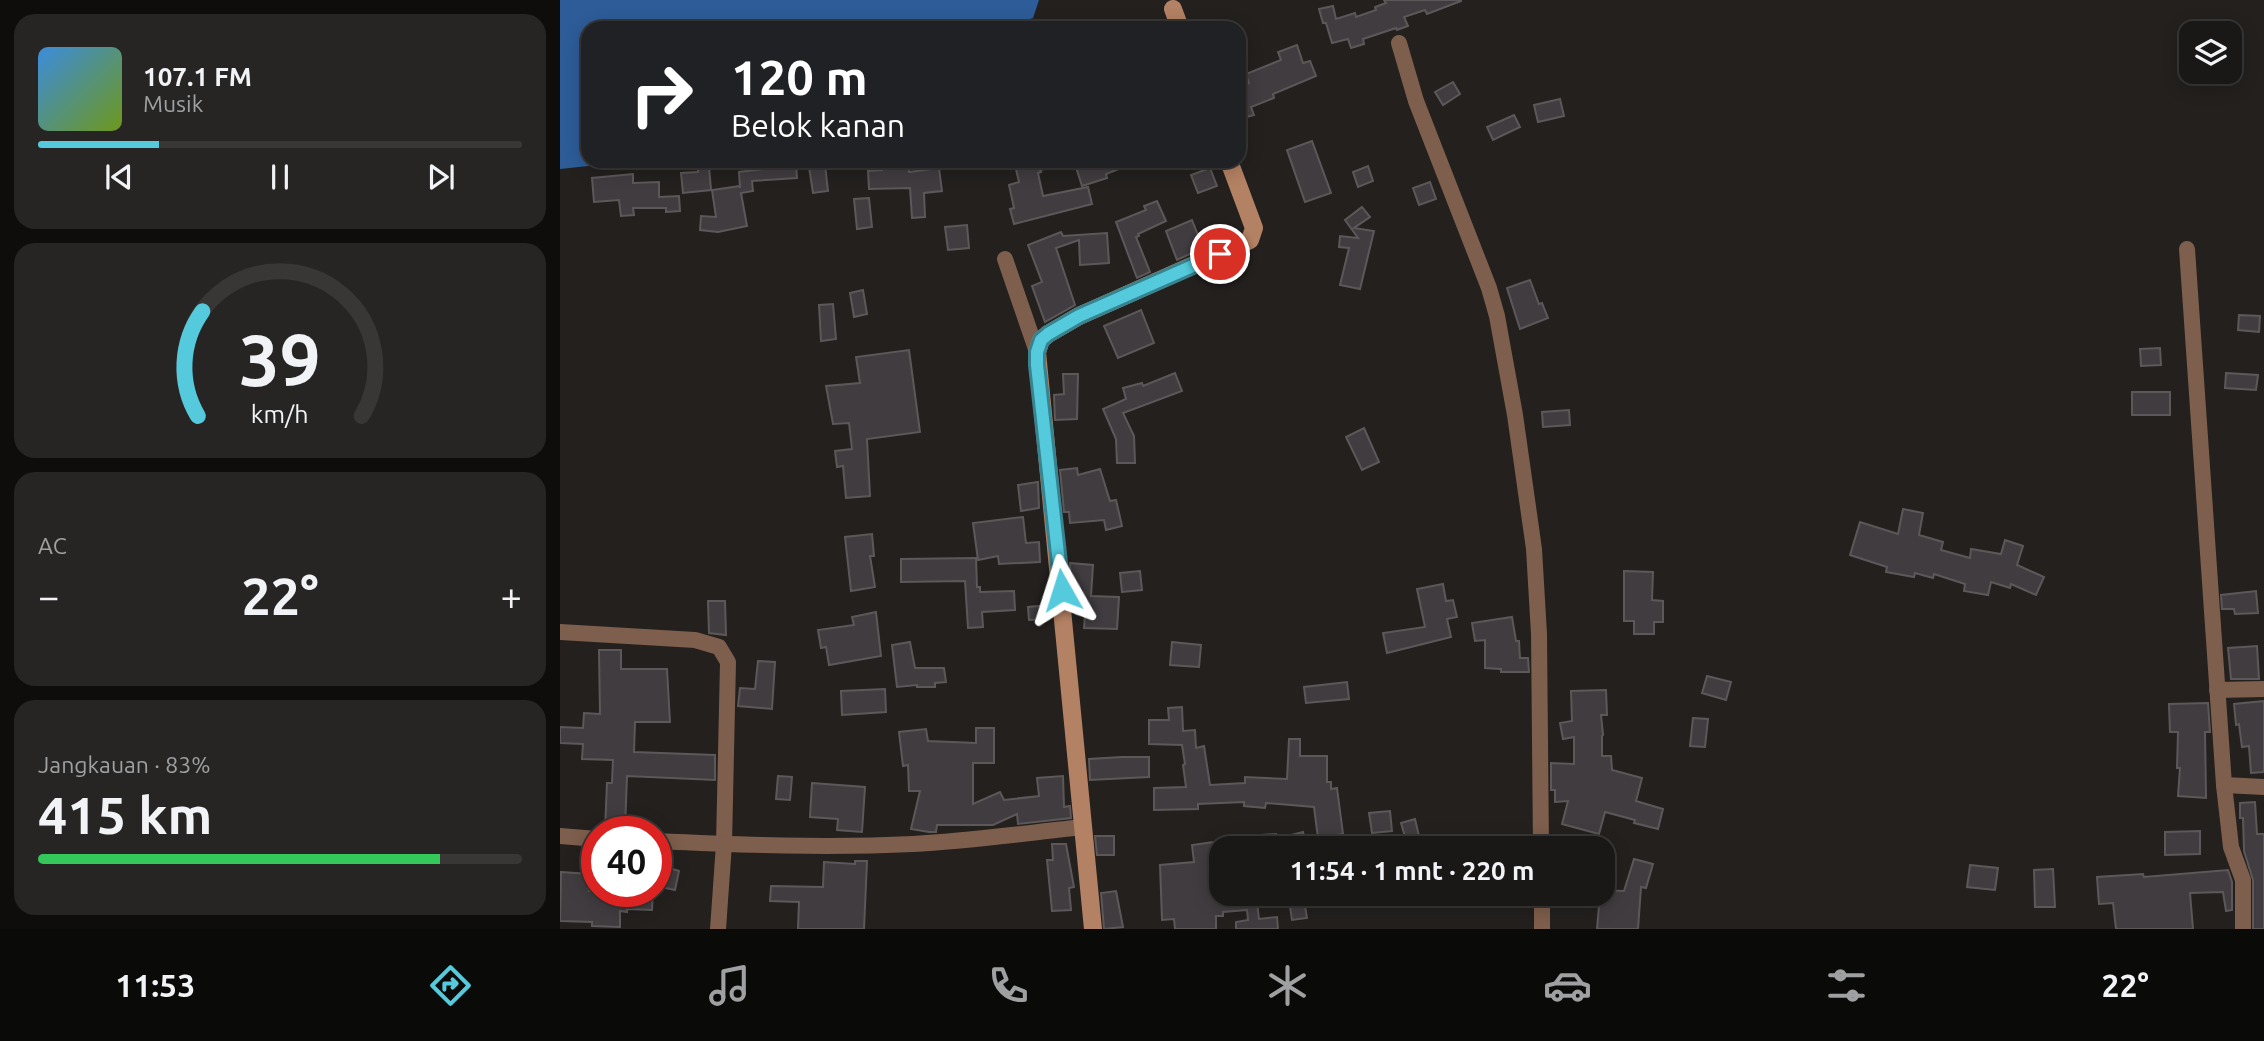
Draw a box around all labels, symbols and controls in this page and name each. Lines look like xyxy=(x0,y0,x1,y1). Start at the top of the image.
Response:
map controls xyxy=(2179,21,2242,84)
button: layers xyxy=(2179,21,2242,84)
icon: right xyxy=(616,49,707,140)
text: 120 m xyxy=(731,49,868,104)
text: 107.1 FM xyxy=(143,62,252,91)
text: Musik xyxy=(143,91,203,116)
text: Belok kanan xyxy=(731,107,905,143)
icon: previous xyxy=(100,158,138,196)
icon: pause xyxy=(261,158,299,196)
icon: next xyxy=(422,158,460,196)
pin xyxy=(1190,224,1250,284)
icon: arrive xyxy=(1201,235,1239,273)
text: 39 xyxy=(239,319,321,401)
text: km/h xyxy=(251,400,309,428)
text: AC xyxy=(38,533,67,558)
position arrow xyxy=(1025,553,1099,627)
text: 22° xyxy=(241,567,319,625)
text: − xyxy=(38,575,59,617)
text: + xyxy=(501,575,522,617)
text: Jangkauan · 83% xyxy=(38,752,210,777)
text: 415 km xyxy=(38,786,212,844)
speed limit sign: 40 xyxy=(581,816,672,907)
text: 11:54 · 1 mnt · 220 m xyxy=(1290,856,1534,885)
icon: directions xyxy=(426,961,475,1010)
icon: music xyxy=(705,961,754,1010)
icon: phone xyxy=(984,961,1033,1010)
icon: climate xyxy=(1263,961,1312,1010)
icon: car xyxy=(1543,961,1592,1010)
icon: filters xyxy=(1822,961,1871,1010)
text: 11:53 xyxy=(115,967,195,1003)
text: 22° xyxy=(2101,967,2149,1003)

